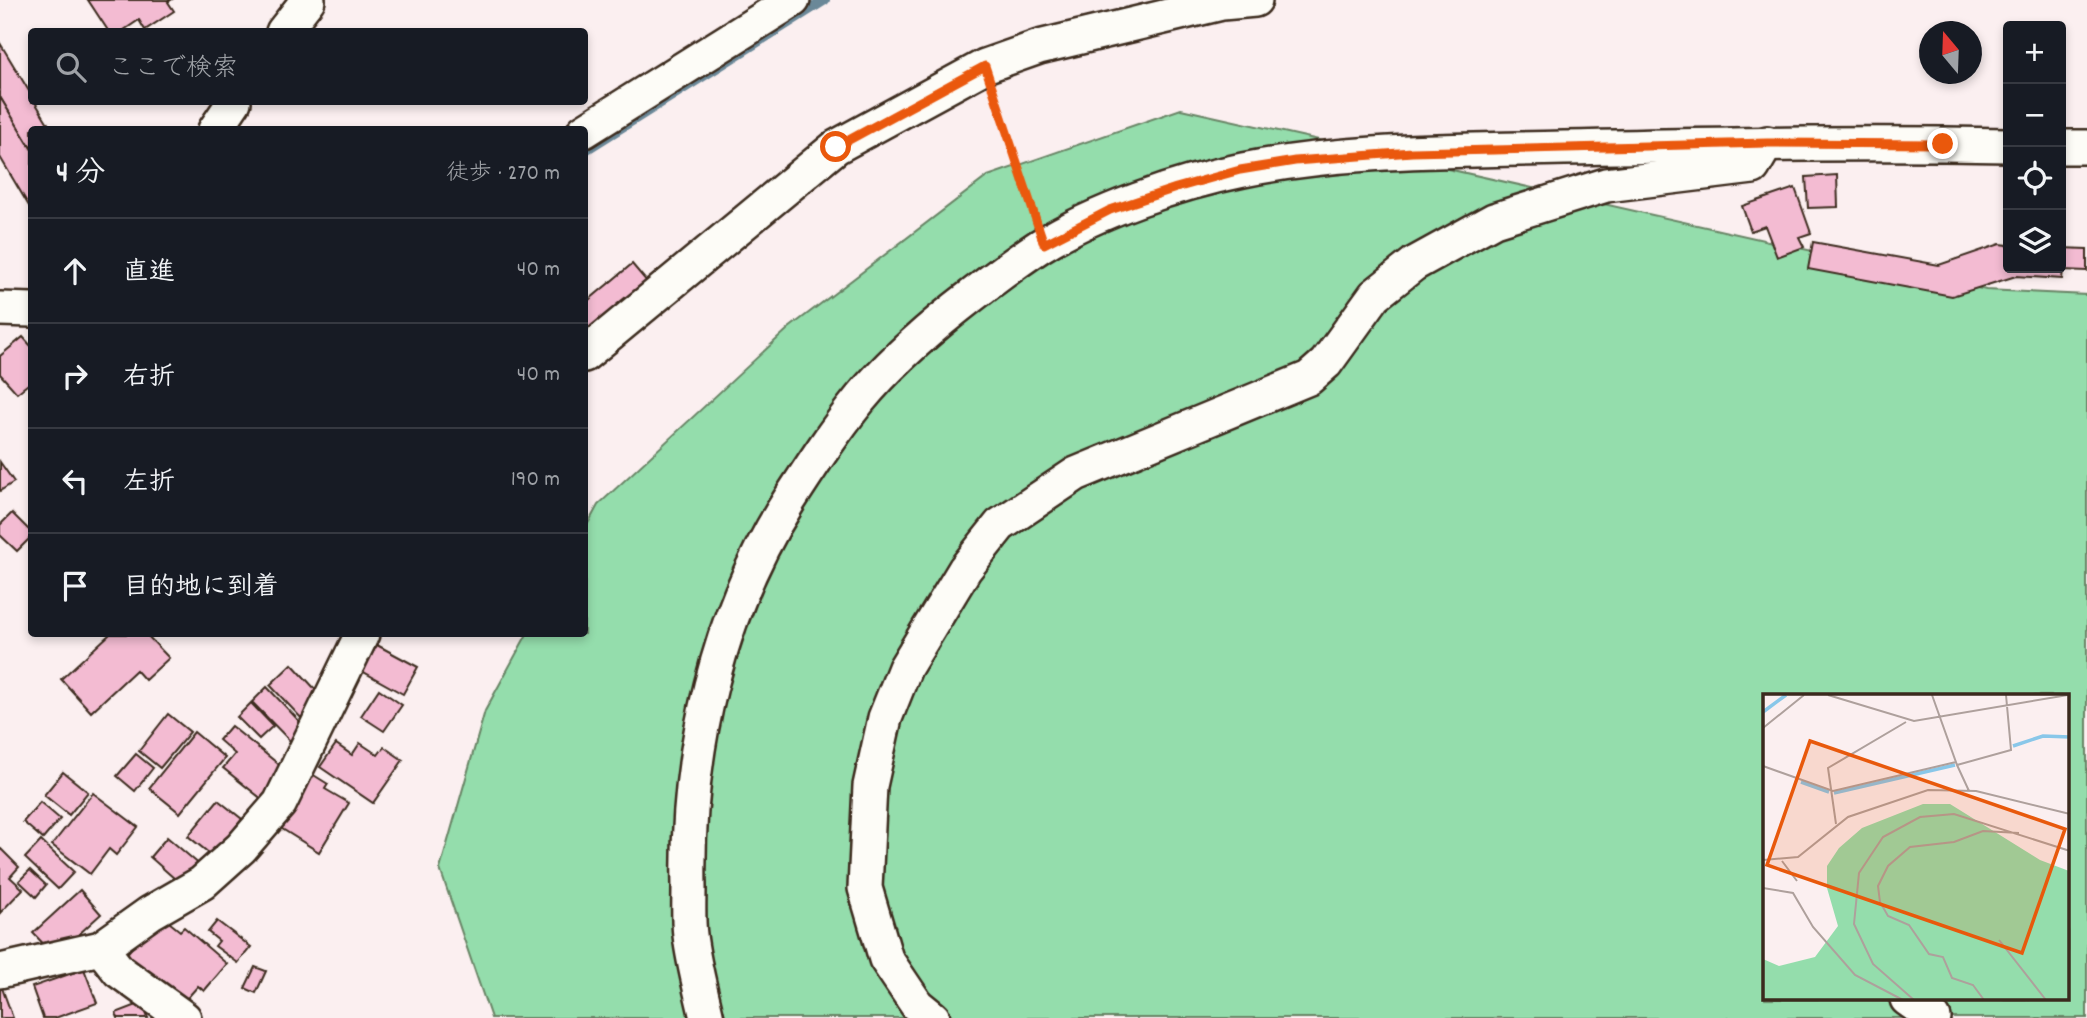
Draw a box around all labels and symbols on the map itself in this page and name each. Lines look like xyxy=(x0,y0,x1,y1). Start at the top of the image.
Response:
north arrow xyxy=(1919,21,1982,84)
route end xyxy=(1927,128,1958,159)
route start xyxy=(820,131,851,162)
inset map xyxy=(1763,694,2070,1000)

